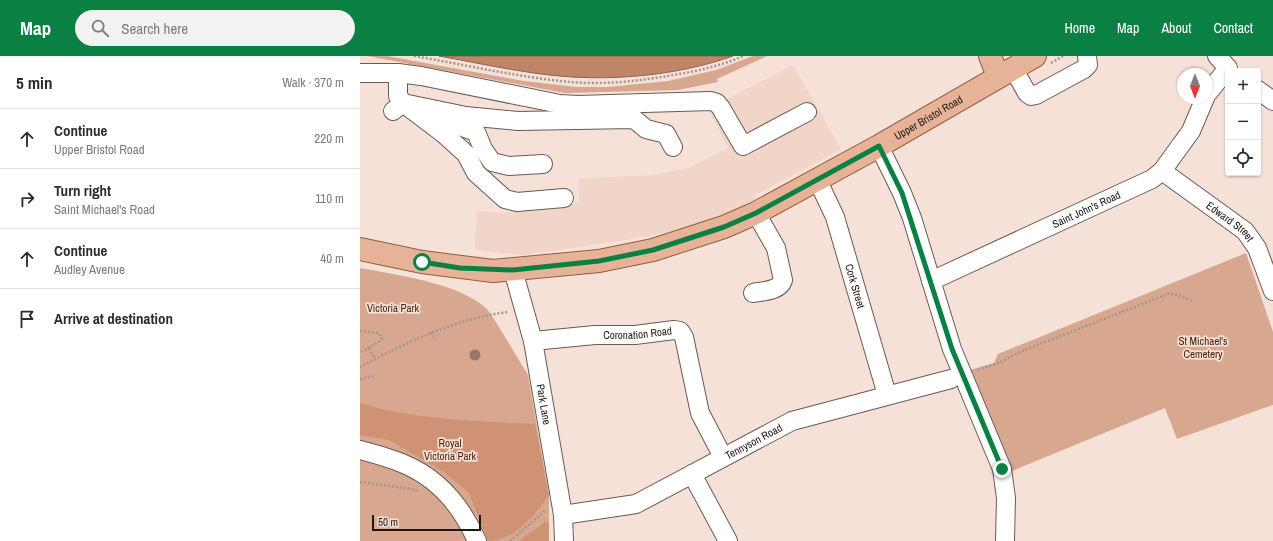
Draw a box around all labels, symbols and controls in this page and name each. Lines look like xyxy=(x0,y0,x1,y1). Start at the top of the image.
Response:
search box xyxy=(75,10,355,46)
text: Map xyxy=(20,15,51,41)
icon: search xyxy=(89,17,111,39)
text: Search here xyxy=(121,18,188,39)
text: Home xyxy=(1064,19,1095,37)
text: Map xyxy=(1117,19,1139,37)
text: About xyxy=(1161,19,1191,37)
text: Contact xyxy=(1213,19,1253,37)
north arrow xyxy=(1177,68,1213,104)
map controls xyxy=(1225,68,1261,176)
button: + xyxy=(1225,68,1261,104)
text: 5 min xyxy=(16,71,52,94)
text: Walk · 370 m xyxy=(282,74,344,91)
street label: Upper Bristol Road xyxy=(891,92,965,143)
button: − xyxy=(1225,104,1261,140)
text: Continue xyxy=(54,120,107,141)
icon: ahead xyxy=(16,128,38,150)
text: 220 m xyxy=(314,130,344,147)
button: locate xyxy=(1225,140,1261,176)
text: Upper Bristol Road xyxy=(54,141,145,158)
text: Turn right xyxy=(54,180,111,201)
icon: right xyxy=(16,188,38,210)
street label: Saint John's Road xyxy=(1050,188,1123,231)
text: 110 m xyxy=(315,190,344,207)
street label: Edward Street xyxy=(1204,198,1257,245)
text: Saint Michael's Road xyxy=(54,201,155,218)
text: Continue xyxy=(54,240,107,261)
icon: ahead xyxy=(16,248,38,270)
text: 40 m xyxy=(320,250,344,267)
route start xyxy=(413,253,431,271)
text: Audley Avenue xyxy=(54,261,125,278)
street label: Cork Street xyxy=(842,262,868,310)
park label: Victoria Park xyxy=(367,301,419,315)
icon: arrive xyxy=(16,308,38,330)
text: Arrive at destination xyxy=(54,308,173,329)
street label: Coronation Road xyxy=(603,323,673,342)
park label: St Michael's Cemetery xyxy=(1179,334,1228,361)
street label: Park Lane xyxy=(534,383,554,426)
street label: Tennyson Road xyxy=(723,421,785,462)
park label: Royal Victoria Park xyxy=(424,436,476,463)
route end xyxy=(993,460,1011,478)
scale bar xyxy=(372,513,481,532)
text: 50 m xyxy=(378,515,398,529)

